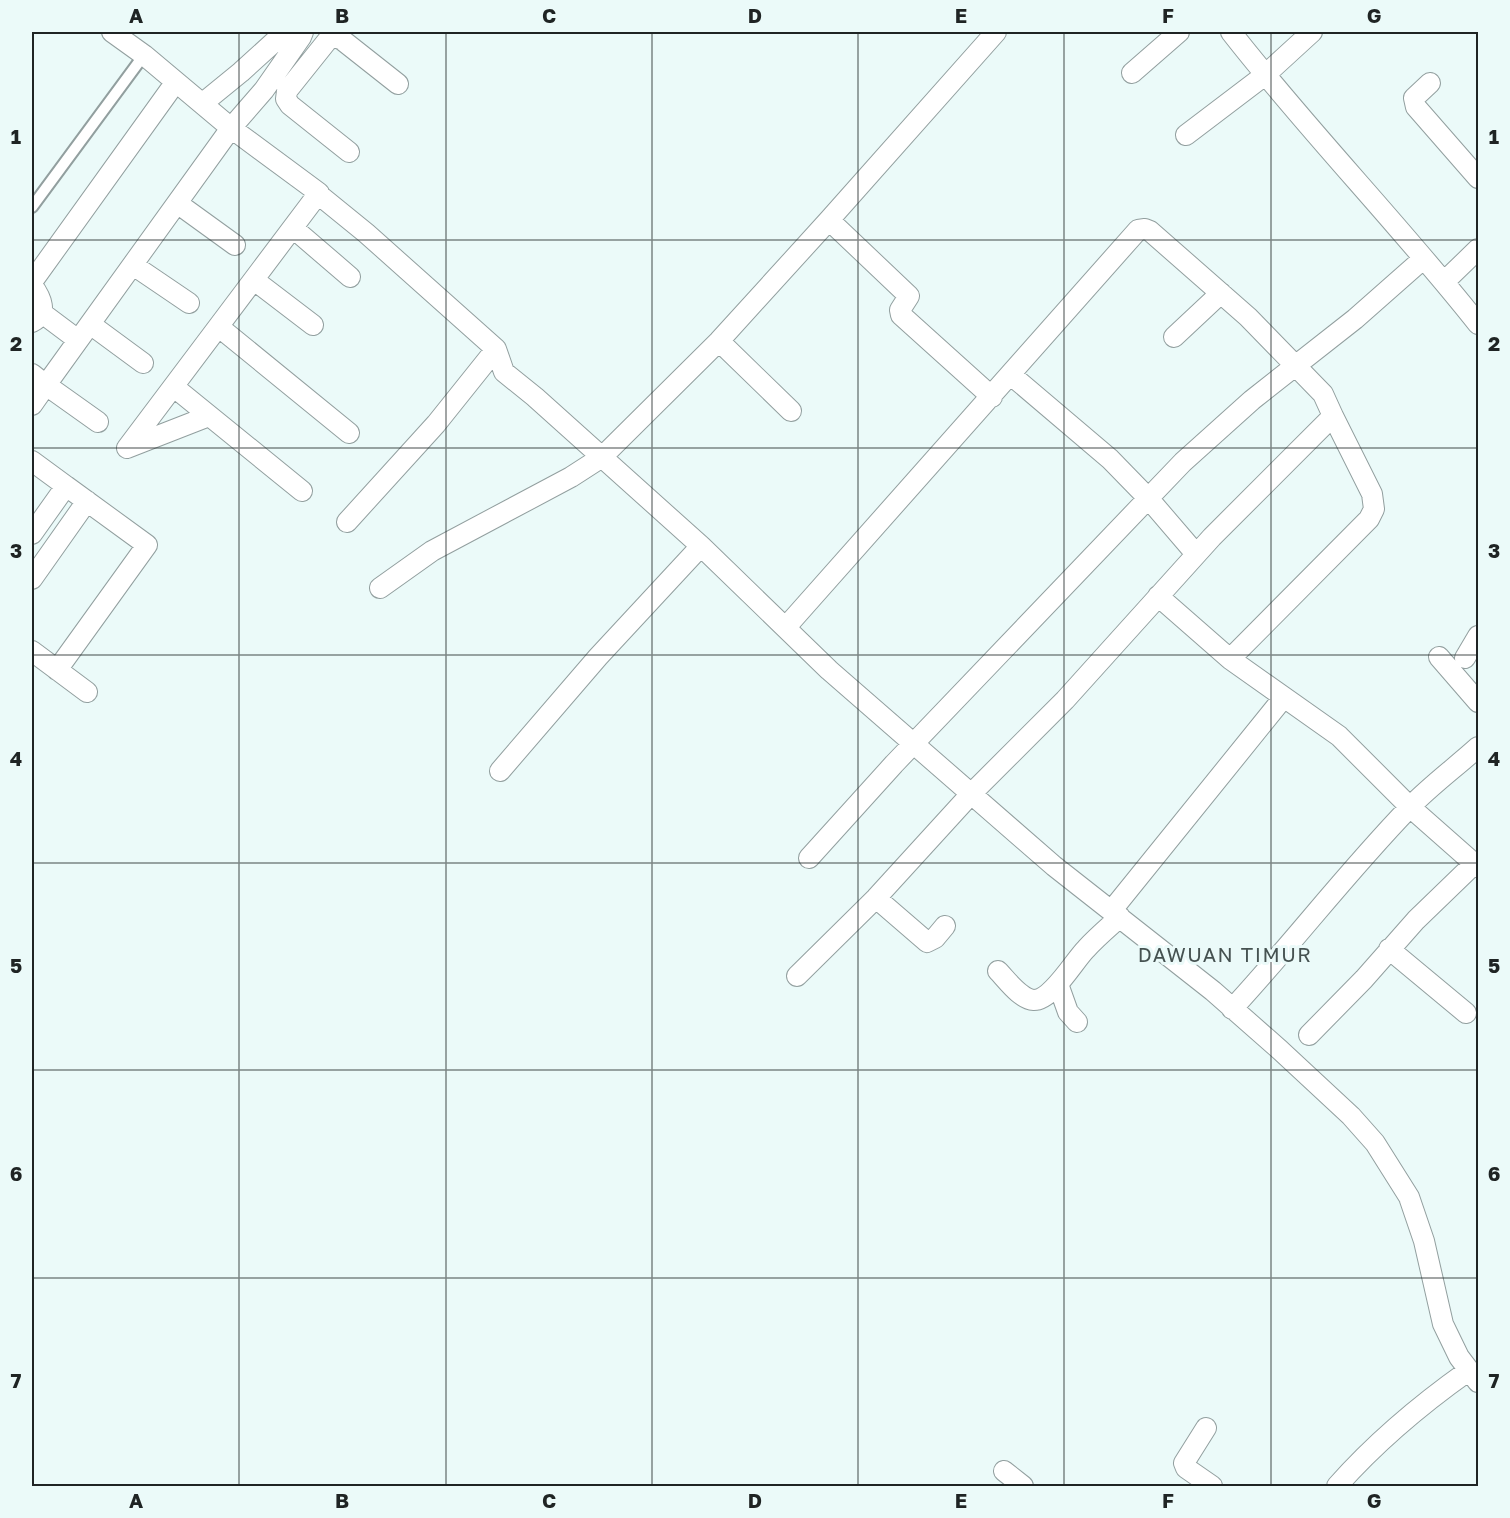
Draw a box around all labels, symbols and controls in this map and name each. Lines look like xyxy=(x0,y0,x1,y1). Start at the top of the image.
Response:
text: A xyxy=(129,3,143,27)
text: B xyxy=(335,3,349,27)
text: C xyxy=(542,3,556,27)
text: D xyxy=(748,3,762,27)
text: E xyxy=(955,3,967,27)
text: F xyxy=(1162,3,1174,27)
text: G xyxy=(1367,3,1381,27)
text: 1 xyxy=(11,124,21,148)
text: 1 xyxy=(1489,124,1499,148)
text: 2 xyxy=(10,331,22,355)
text: 2 xyxy=(1488,331,1500,355)
text: 3 xyxy=(10,538,22,562)
text: 3 xyxy=(1488,538,1500,562)
text: 4 xyxy=(10,746,22,770)
text: 4 xyxy=(1488,746,1500,770)
district label: DAWUAN TIMUR xyxy=(1138,942,1312,966)
text: 5 xyxy=(10,953,22,977)
text: 5 xyxy=(1488,953,1500,977)
text: 6 xyxy=(10,1161,22,1185)
text: 6 xyxy=(1488,1161,1500,1185)
text: 7 xyxy=(11,1368,22,1392)
text: 7 xyxy=(1489,1368,1500,1392)
text: A xyxy=(129,1488,143,1512)
text: B xyxy=(335,1488,349,1512)
text: C xyxy=(542,1488,556,1512)
text: D xyxy=(748,1488,762,1512)
text: E xyxy=(955,1488,967,1512)
text: F xyxy=(1162,1488,1174,1512)
text: G xyxy=(1367,1488,1381,1512)

